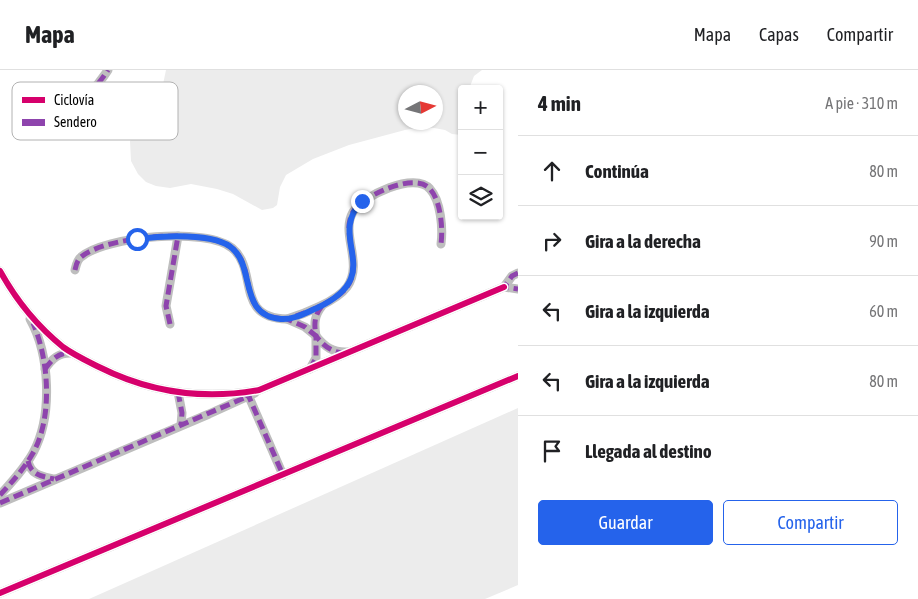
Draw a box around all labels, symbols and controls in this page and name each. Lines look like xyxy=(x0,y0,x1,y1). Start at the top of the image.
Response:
text: Mapa xyxy=(25,21,75,48)
text: Mapa xyxy=(694,24,731,45)
text: Capas xyxy=(759,24,799,45)
text: Compartir xyxy=(827,24,893,45)
legend xyxy=(12,82,178,140)
north arrow xyxy=(398,85,443,130)
map controls xyxy=(458,85,503,220)
button: + xyxy=(458,85,503,130)
text: 4 min xyxy=(538,91,581,115)
text: Ciclovía xyxy=(54,92,94,108)
text: A pie · 310 m xyxy=(825,94,898,112)
text: Sendero xyxy=(54,114,97,130)
button: − xyxy=(458,130,503,175)
icon: ahead xyxy=(538,157,566,185)
text: Continúa xyxy=(585,160,649,182)
text: 80 m xyxy=(869,162,898,180)
button: layers xyxy=(458,175,503,220)
route end xyxy=(351,190,374,213)
icon: right xyxy=(538,227,566,255)
route start xyxy=(126,228,149,251)
text: Gira a la derecha xyxy=(585,230,701,252)
text: 90 m xyxy=(869,232,898,250)
icon: left xyxy=(538,297,566,325)
text: Gira a la izquierda xyxy=(585,300,710,322)
text: 60 m xyxy=(869,302,898,320)
icon: left xyxy=(538,367,566,395)
text: Gira a la izquierda xyxy=(585,370,710,392)
text: 80 m xyxy=(869,372,898,390)
icon: arrive xyxy=(538,437,566,465)
text: Llegada al destino xyxy=(585,440,712,462)
button: Guardar xyxy=(538,500,713,545)
button: Compartir xyxy=(723,500,898,545)

